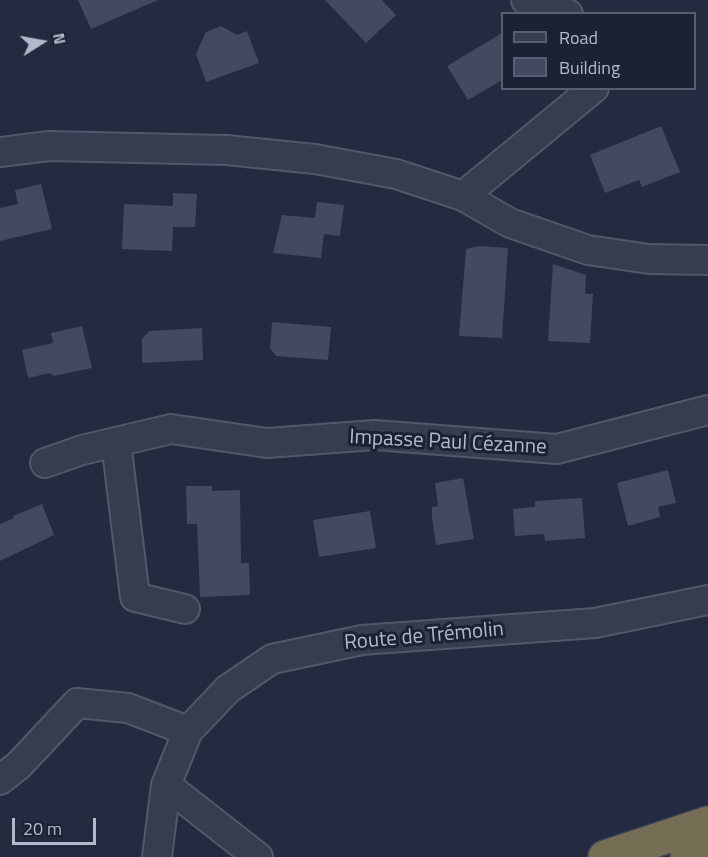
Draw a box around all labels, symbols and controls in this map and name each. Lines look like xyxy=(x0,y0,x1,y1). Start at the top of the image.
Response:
north arrow xyxy=(12,12,72,72)
legend xyxy=(501,12,696,90)
text: Road xyxy=(559,24,598,51)
text: N xyxy=(47,31,73,46)
text: Building xyxy=(559,54,620,81)
street label: Impasse Paul Cézanne xyxy=(349,425,547,461)
street label: Route de Trémolin xyxy=(343,617,505,657)
scale bar xyxy=(15,806,99,844)
text: 20 m xyxy=(23,815,62,842)

